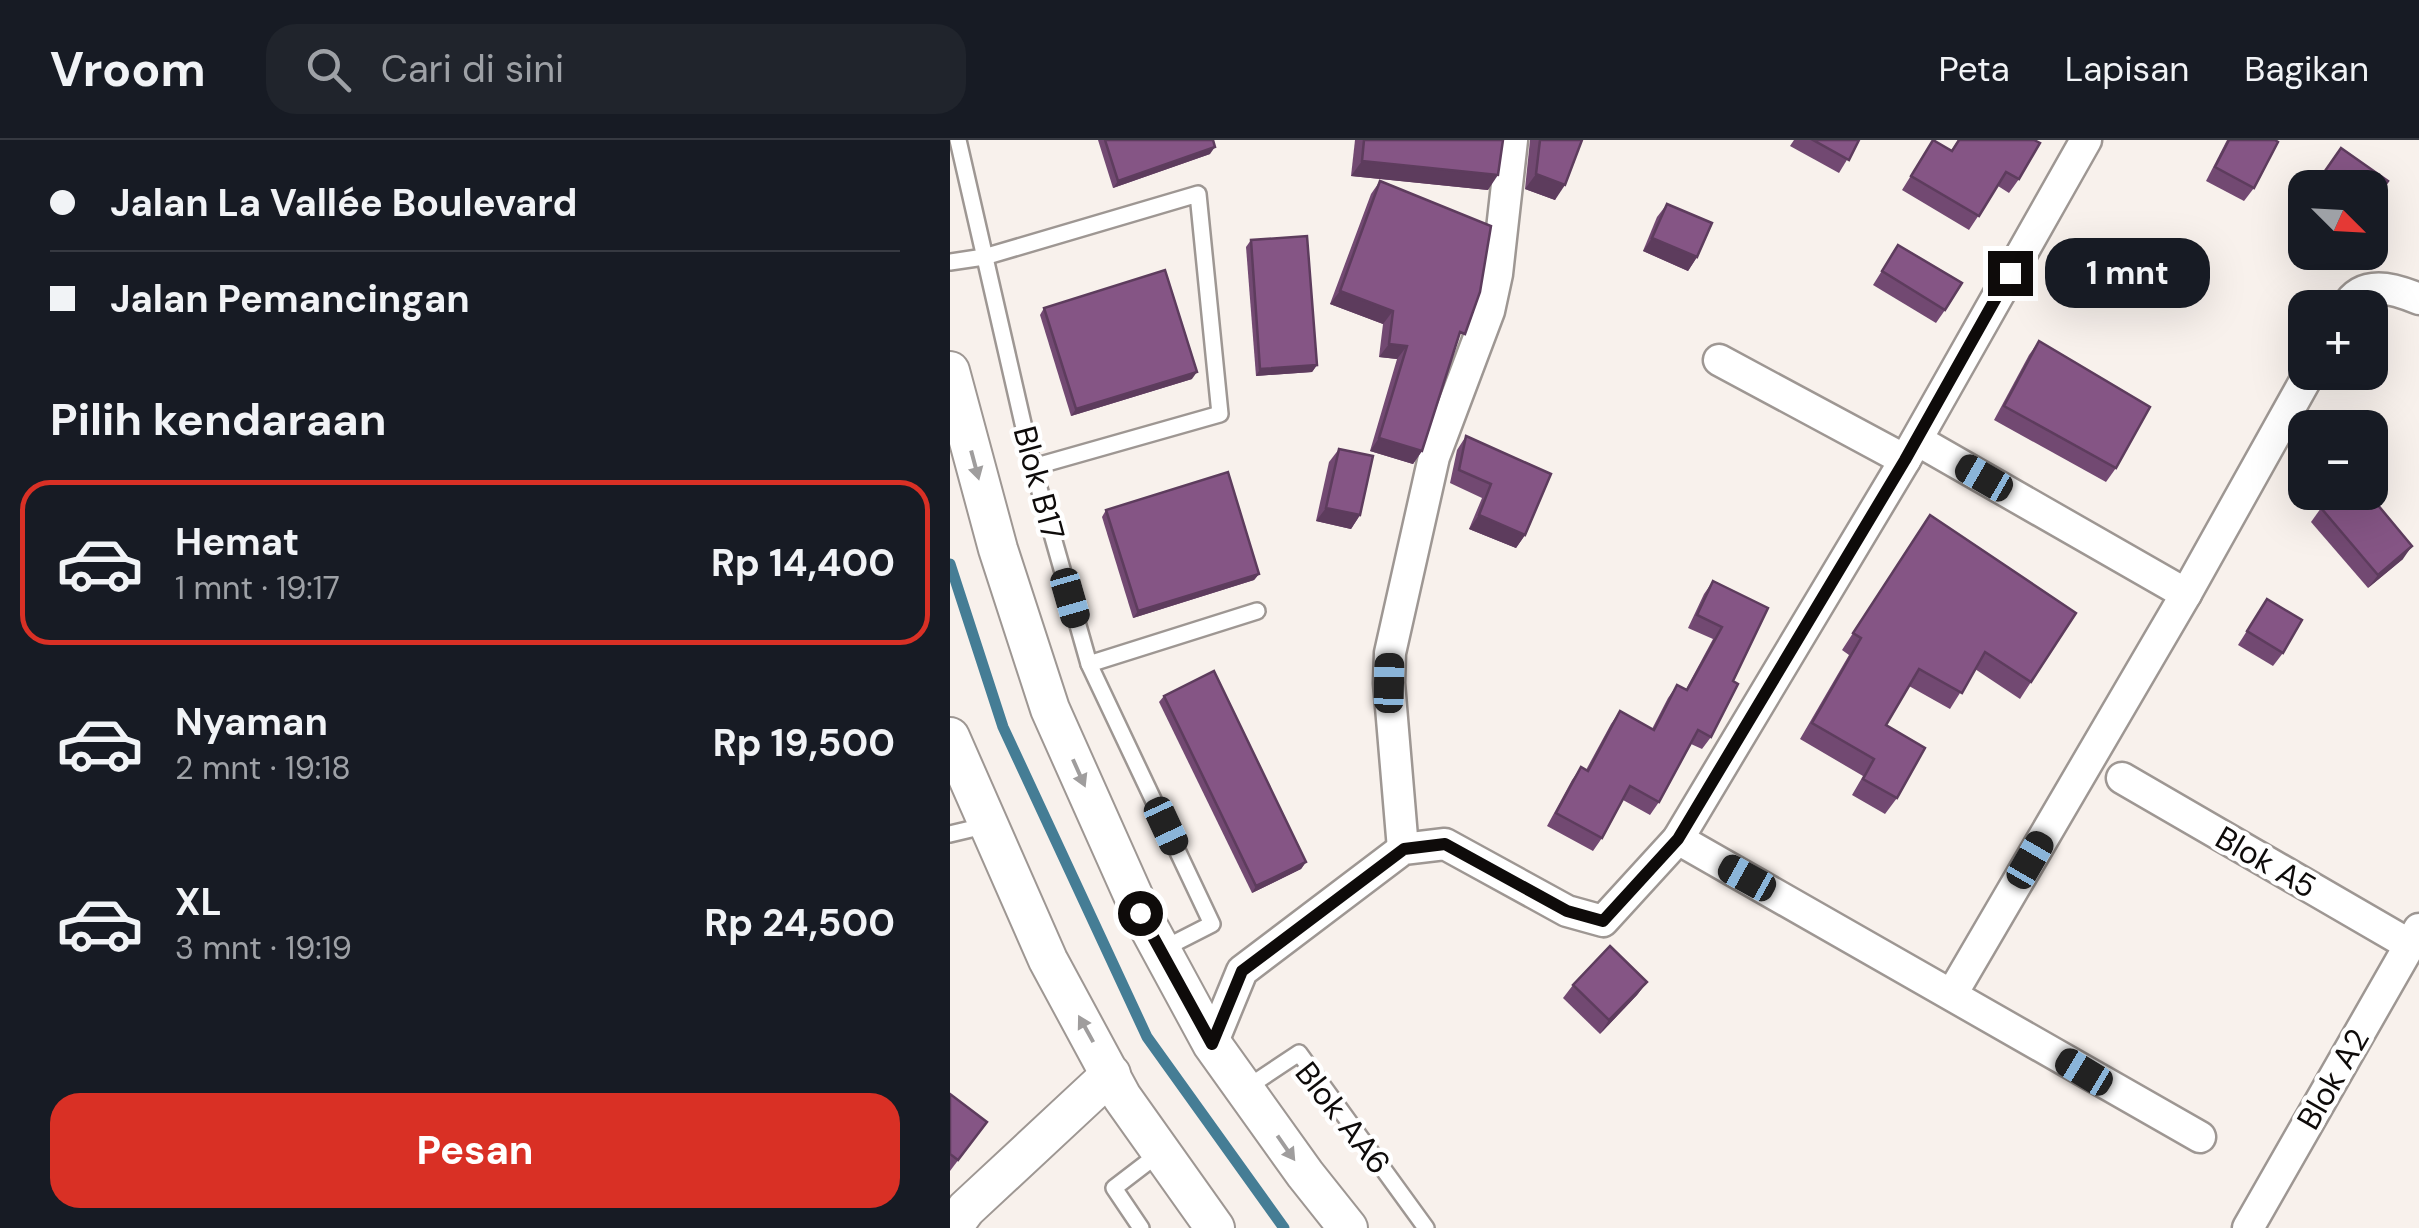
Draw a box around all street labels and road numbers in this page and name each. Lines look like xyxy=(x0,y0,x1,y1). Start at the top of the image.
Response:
street label: Blok B17 xyxy=(1004,421,1074,545)
street label: Blok A5 xyxy=(2208,816,2324,908)
street label: Blok A2 xyxy=(2287,1021,2379,1137)
street label: Blok AA6 xyxy=(1286,1053,1400,1183)

